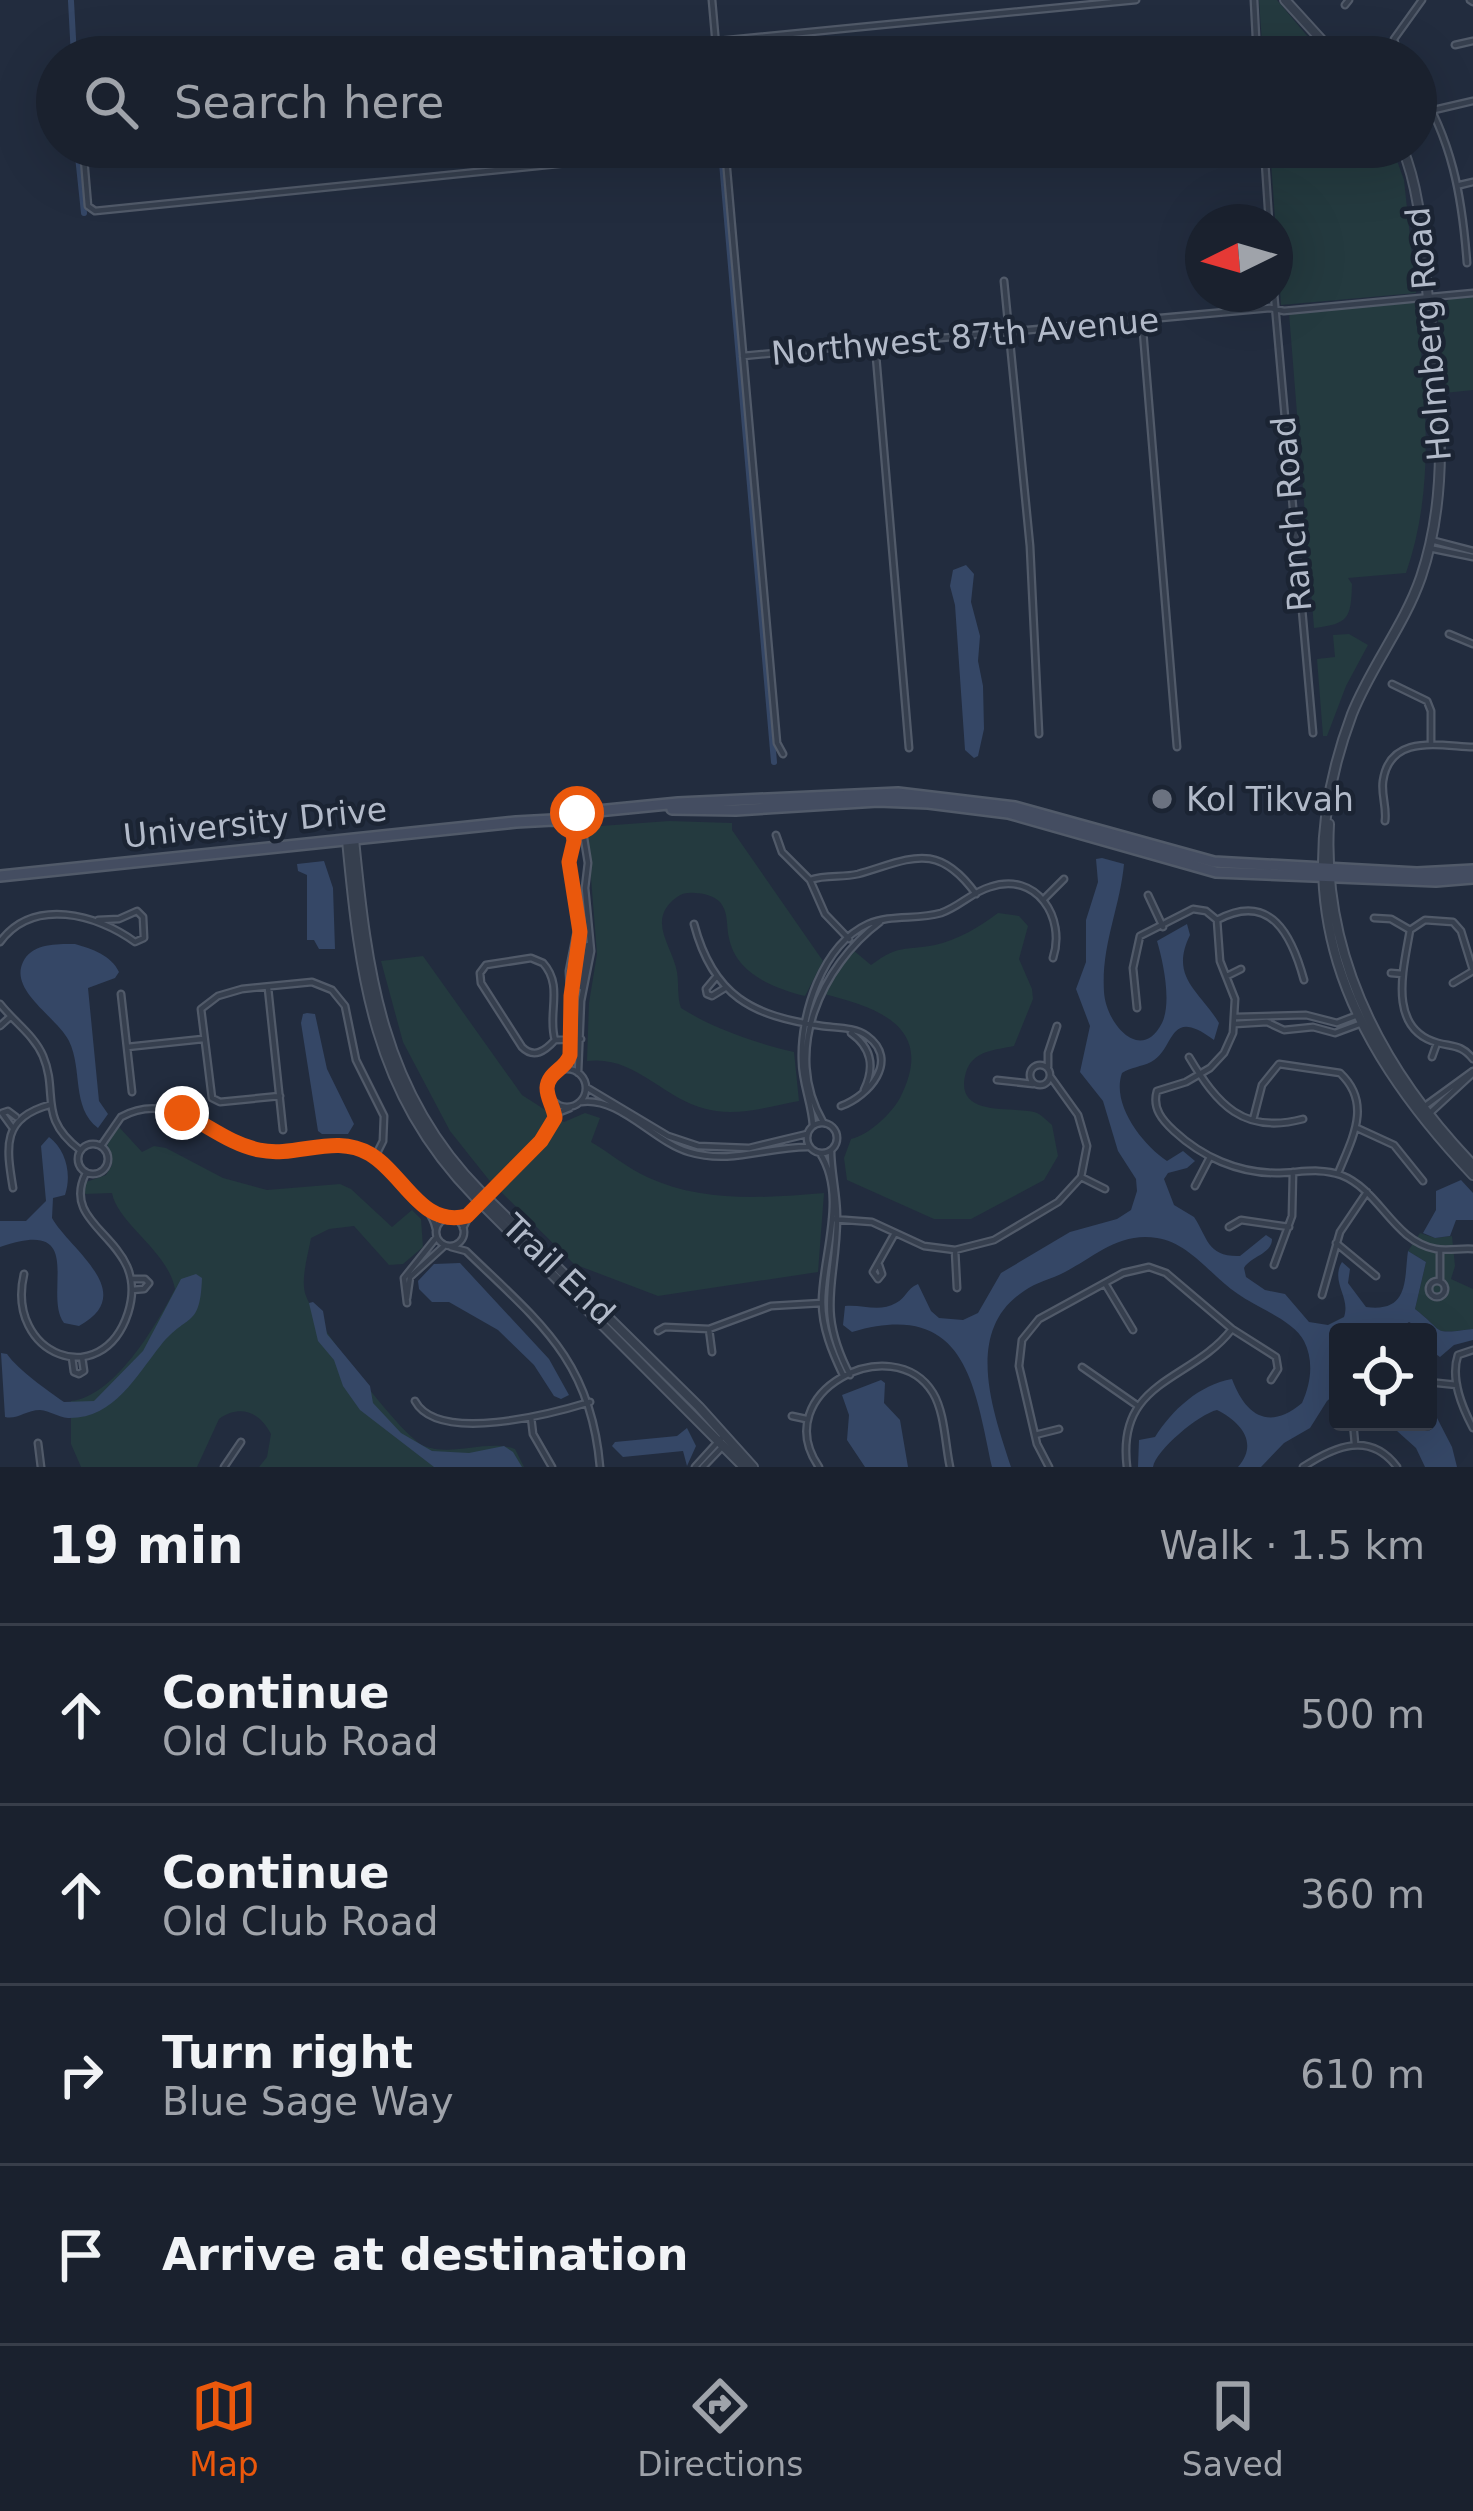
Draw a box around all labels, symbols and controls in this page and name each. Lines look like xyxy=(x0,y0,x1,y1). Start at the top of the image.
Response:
search box xyxy=(36,36,1437,168)
icon: search xyxy=(78,69,144,135)
text: Search here xyxy=(174,76,444,129)
north arrow xyxy=(1185,204,1293,312)
street label: Holmberg Road xyxy=(1398,205,1459,463)
street label: Northwest 87th Avenue xyxy=(770,300,1161,373)
street label: Ranch Road xyxy=(1264,415,1319,613)
place label: Kol Tikvah xyxy=(1186,780,1354,819)
route start xyxy=(550,786,604,840)
marker: Kol Tikvah xyxy=(1149,786,1175,812)
street label: University Drive xyxy=(121,789,389,856)
route end xyxy=(155,1086,209,1140)
street label: Trail End xyxy=(494,1206,623,1332)
map controls xyxy=(1329,1323,1437,1431)
button: locate xyxy=(1329,1323,1437,1431)
text: 19 min xyxy=(48,1516,244,1575)
text: Walk · 1.5 km xyxy=(1159,1523,1425,1568)
text: Continue xyxy=(162,1666,390,1719)
icon: ahead xyxy=(48,1682,114,1748)
text: 500 m xyxy=(1300,1692,1425,1737)
text: Old Club Road xyxy=(162,1719,439,1764)
text: Continue xyxy=(162,1846,390,1899)
icon: ahead xyxy=(48,1862,114,1928)
text: 360 m xyxy=(1300,1872,1425,1917)
text: Old Club Road xyxy=(162,1899,439,1944)
text: Turn right xyxy=(162,2026,413,2079)
icon: right xyxy=(48,2042,114,2108)
text: 610 m xyxy=(1300,2052,1425,2097)
text: Blue Sage Way xyxy=(162,2079,454,2124)
icon: arrive xyxy=(48,2222,114,2288)
text: Arrive at destination xyxy=(162,2228,688,2281)
tab: Map xyxy=(189,2373,259,2484)
tab: Directions xyxy=(637,2373,803,2484)
tab: Saved xyxy=(1182,2373,1284,2484)

